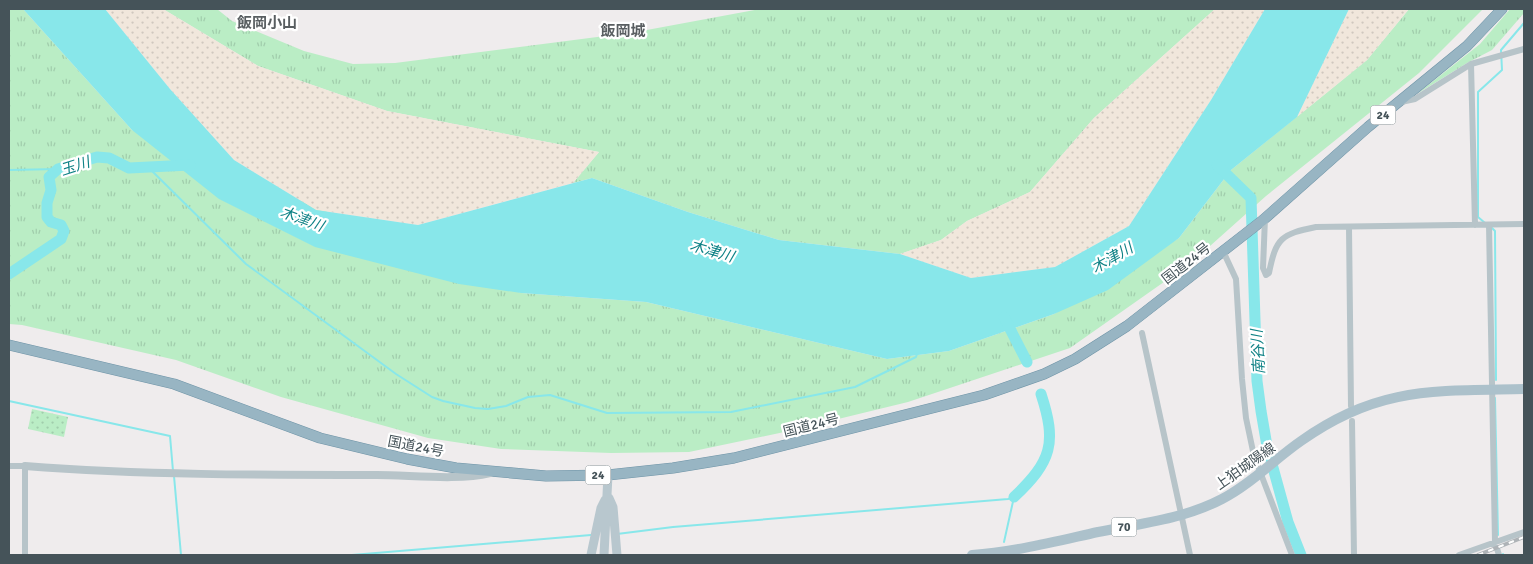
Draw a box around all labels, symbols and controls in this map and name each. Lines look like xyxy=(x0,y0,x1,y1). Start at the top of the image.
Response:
district label: 飯岡小山 xyxy=(237,14,297,32)
district label: 飯岡城 xyxy=(600,22,646,40)
road number: 24 xyxy=(1370,106,1396,124)
water label: 玉川 xyxy=(58,152,94,179)
water label: 木津川 xyxy=(278,203,328,236)
water label: 木津川 xyxy=(688,236,738,266)
water label: 木津川 xyxy=(1088,238,1138,277)
street label: 国道24号 xyxy=(1159,239,1214,288)
water label: 南谷川 xyxy=(1248,327,1268,375)
street label: 国道24号 xyxy=(781,410,841,441)
street label: 国道24号 xyxy=(386,433,446,460)
street label: 上狛城陽線 xyxy=(1212,439,1279,493)
road number: 24 xyxy=(586,466,610,484)
road number: 70 xyxy=(1112,518,1136,536)

